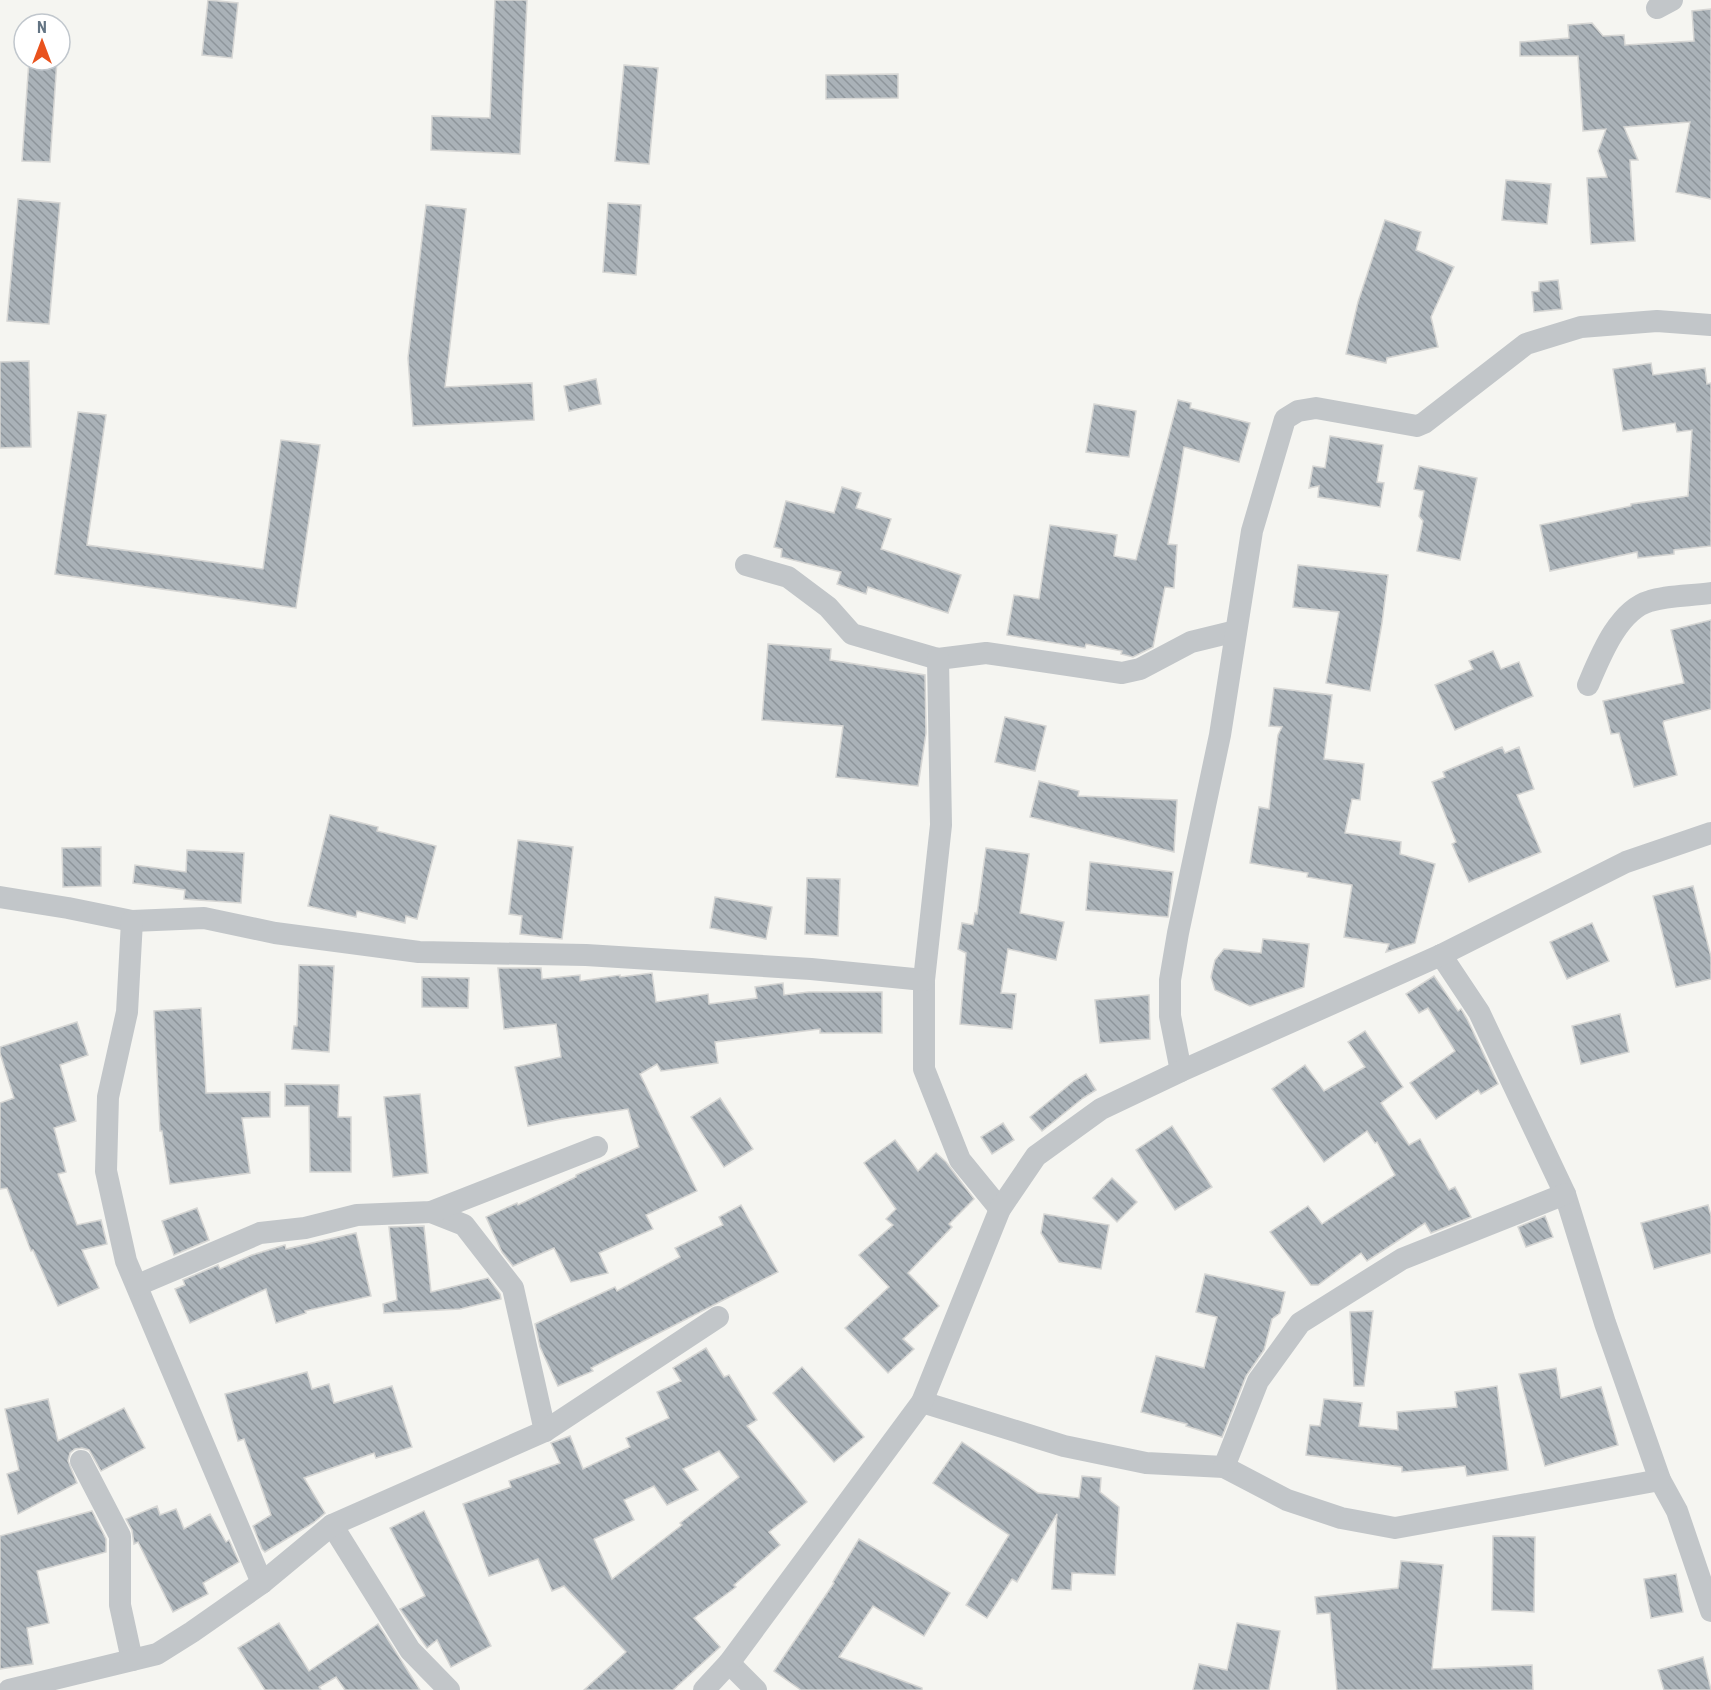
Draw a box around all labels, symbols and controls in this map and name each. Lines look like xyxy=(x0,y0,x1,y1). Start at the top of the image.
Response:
north arrow xyxy=(12,12,72,72)
text: N xyxy=(37,18,47,37)

